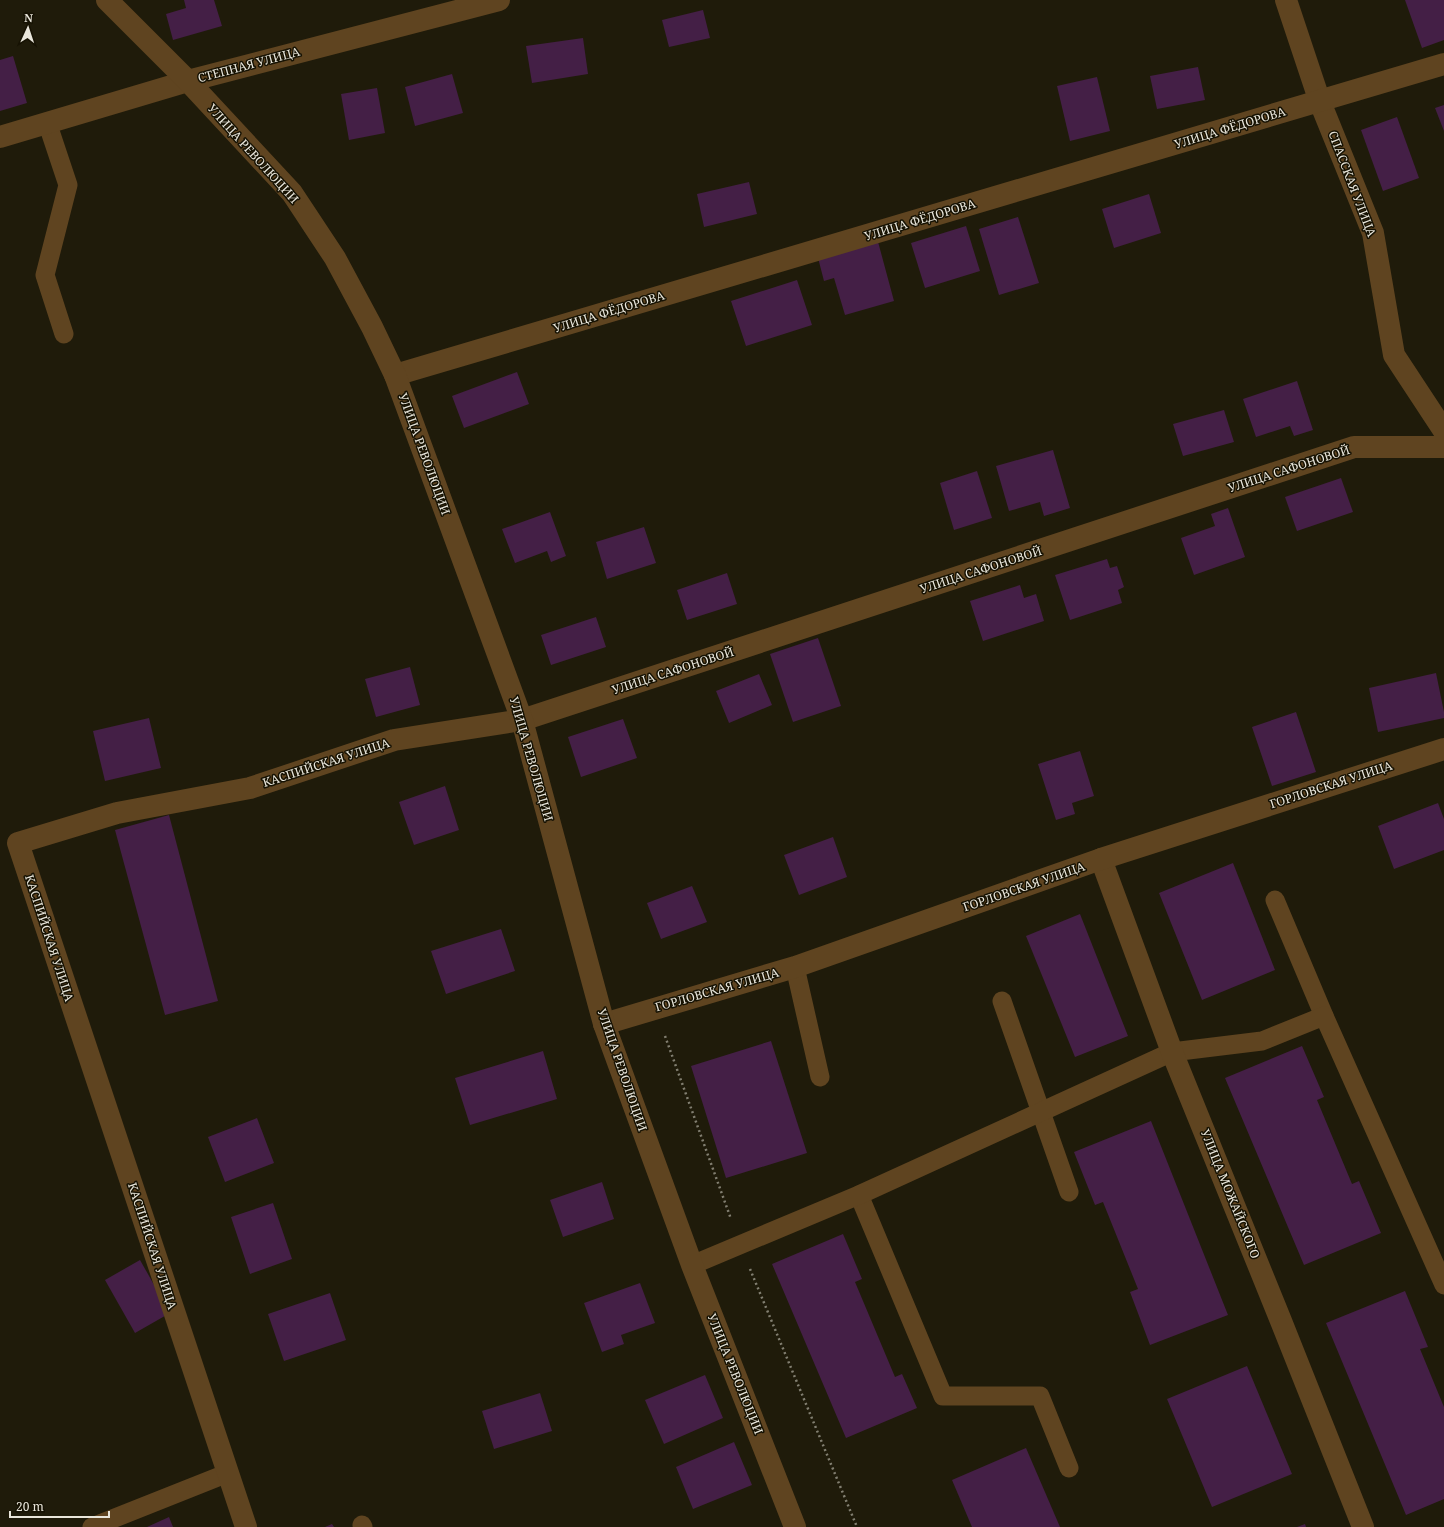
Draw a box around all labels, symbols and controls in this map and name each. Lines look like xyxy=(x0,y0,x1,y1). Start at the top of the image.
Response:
north arrow xyxy=(8,8,48,48)
text: N xyxy=(24,10,34,25)
street label: СТЕПНАЯ УЛИЦА xyxy=(196,43,302,86)
street label: УЛИЦА РЕВОЛЮЦИИ xyxy=(204,100,303,207)
street label: УЛИЦА ФЁДОРОВА xyxy=(1172,102,1288,153)
street label: СПАССКАЯ УЛИЦА xyxy=(1324,128,1381,240)
street label: УЛИЦА ФЁДОРОВА xyxy=(862,194,978,245)
street label: УЛИЦА ФЁДОРОВА xyxy=(551,286,667,337)
street label: УЛИЦА РЕВОЛЮЦИИ xyxy=(394,390,455,518)
street label: УЛИЦА САФОНОВОЙ xyxy=(1226,441,1352,496)
street label: УЛИЦА САФОНОВОЙ xyxy=(918,542,1044,597)
street label: УЛИЦА САФОНОВОЙ xyxy=(610,643,736,698)
street label: УЛИЦА РЕВОЛЮЦИИ xyxy=(506,695,557,823)
street label: КАСПИЙСКАЯ УЛИЦА xyxy=(260,734,392,791)
street label: ГОРЛОВСКАЯ УЛИЦА xyxy=(1267,757,1395,812)
street label: ГОРЛОВСКАЯ УЛИЦА xyxy=(961,857,1088,915)
street label: КАСПИЙСКАЯ УЛИЦА xyxy=(21,872,78,1004)
street label: ГОРЛОВСКАЯ УЛИЦА xyxy=(653,964,781,1015)
street label: УЛИЦА РЕВОЛЮЦИИ xyxy=(593,1006,652,1134)
street label: УЛИЦА МОЖАЙСКОГО xyxy=(1197,1127,1264,1261)
street label: КАСПИЙСКАЯ УЛИЦА xyxy=(124,1180,181,1312)
street label: УЛИЦА РЕВОЛЮЦИИ xyxy=(703,1311,768,1437)
scale bar xyxy=(10,1493,109,1519)
text: 20 m xyxy=(16,1498,44,1515)

